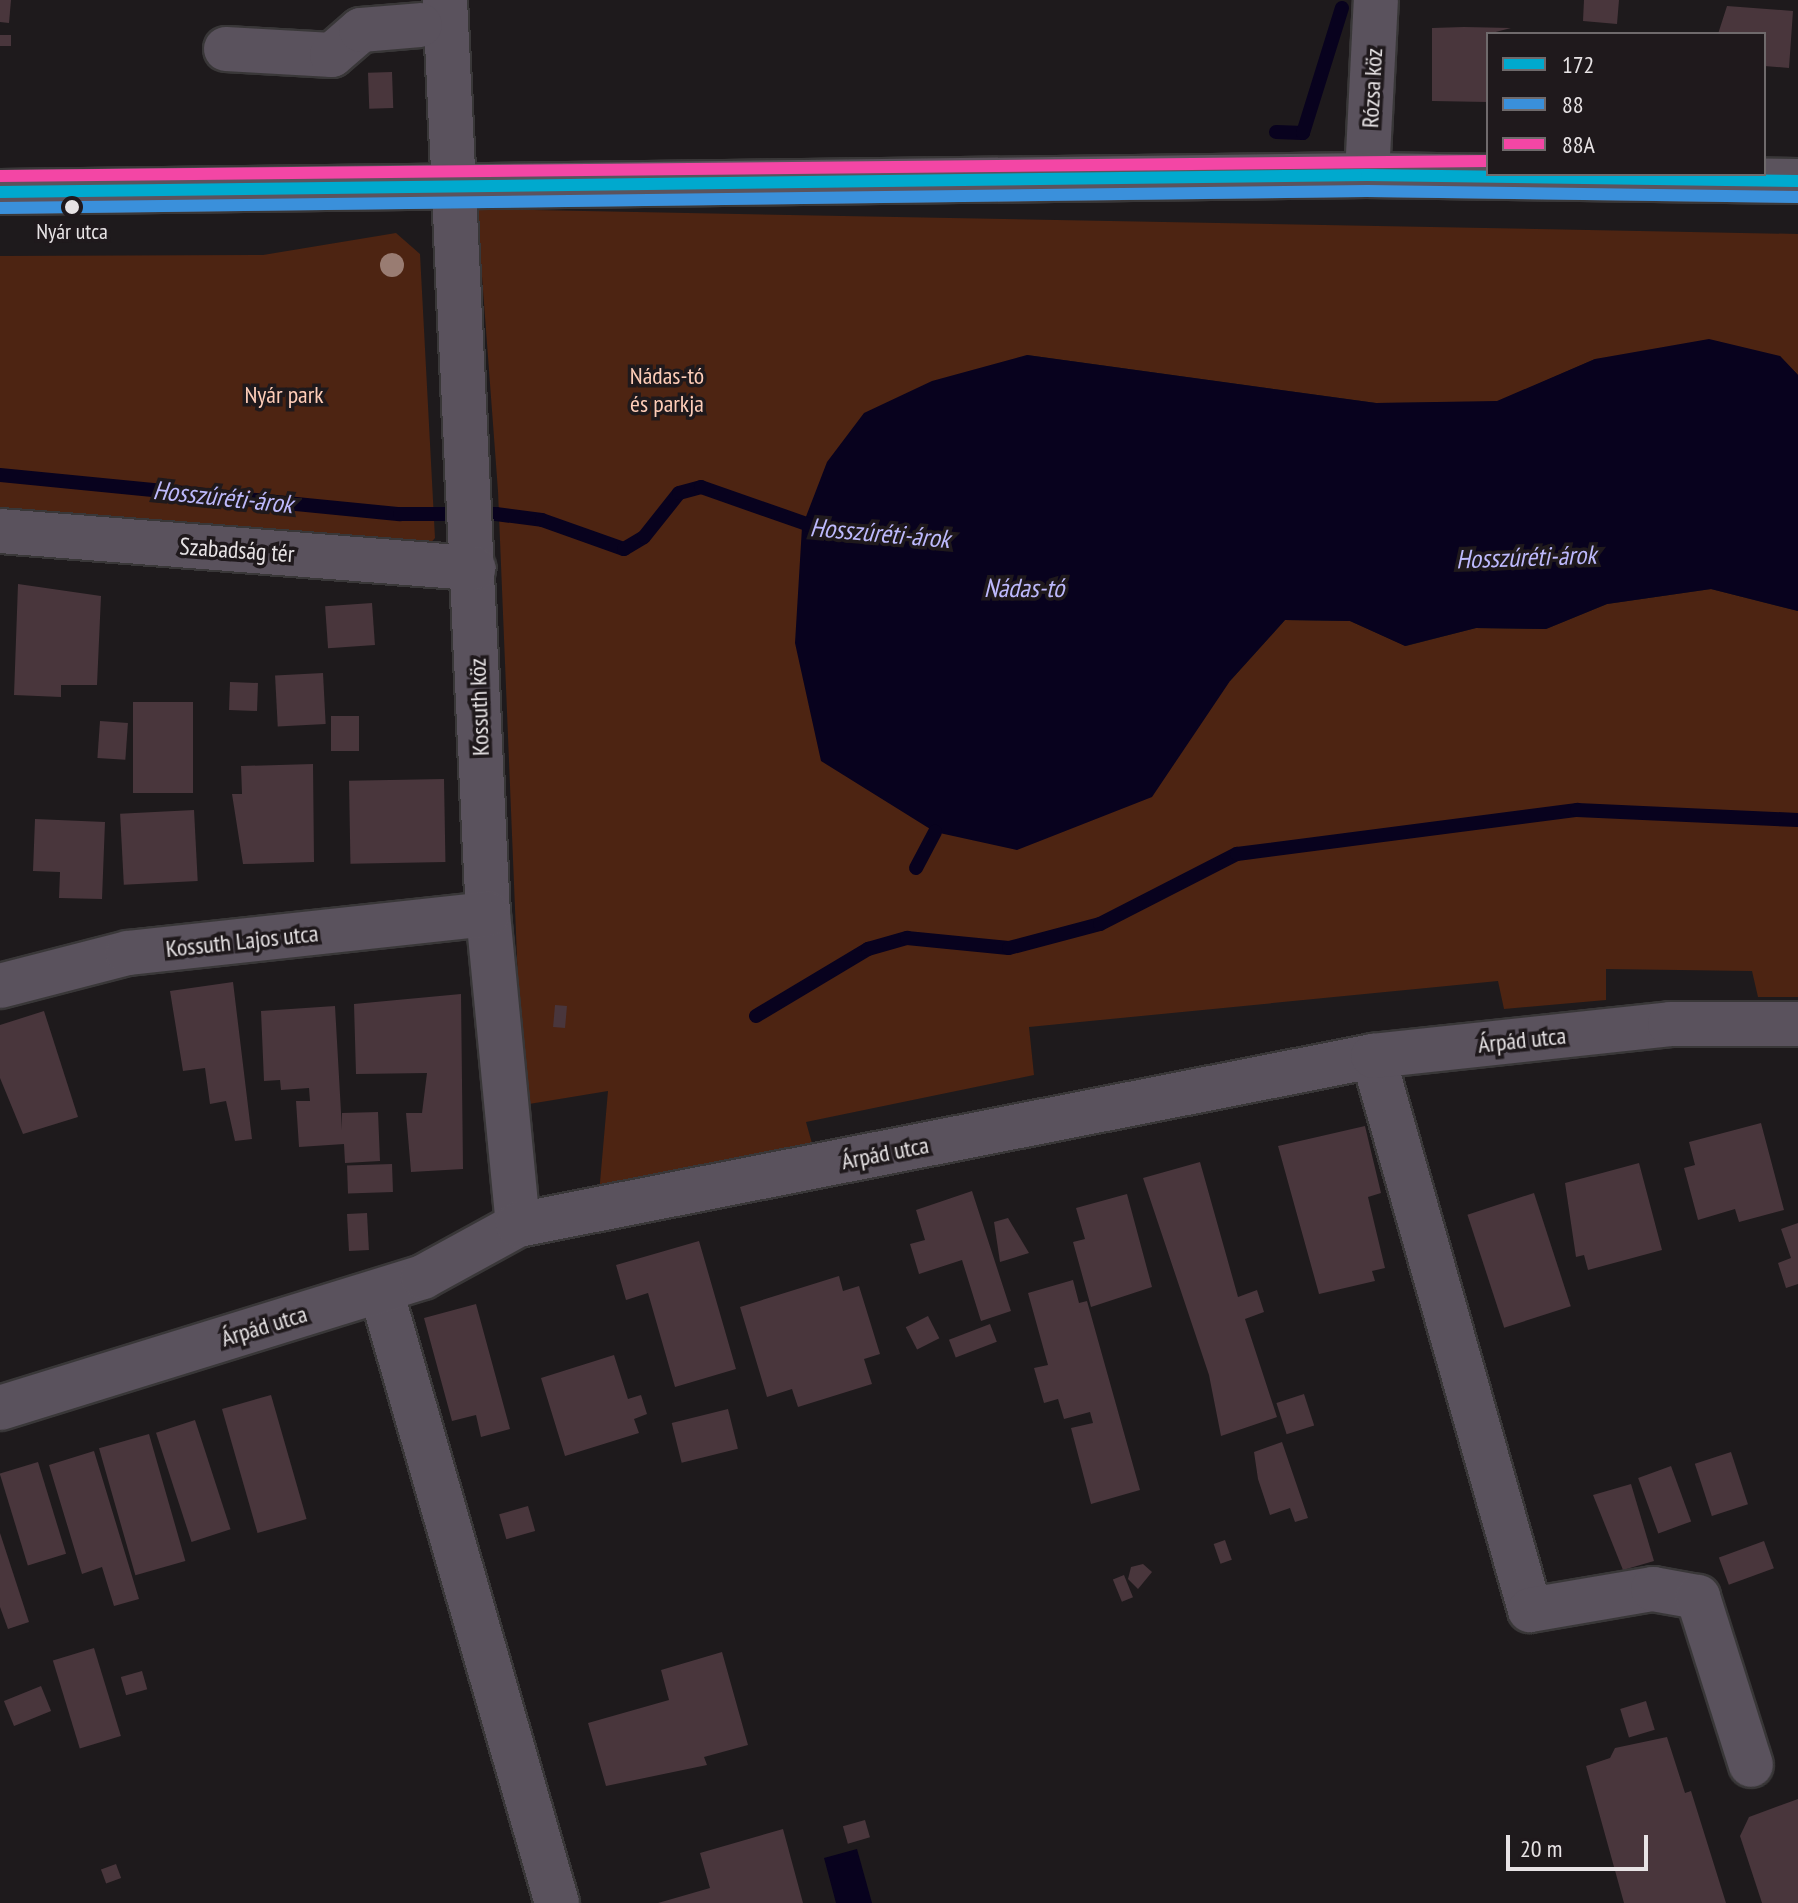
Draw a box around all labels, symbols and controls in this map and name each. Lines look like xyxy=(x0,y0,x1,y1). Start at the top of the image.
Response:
legend xyxy=(1486,32,1766,176)
street label: Rózsa köz xyxy=(1356,47,1388,129)
text: 172 xyxy=(1562,49,1594,80)
text: 88 xyxy=(1562,89,1584,120)
text: 88A xyxy=(1562,129,1595,160)
marker: Nyár utca xyxy=(64,199,80,215)
place label: Nyár utca xyxy=(36,219,108,245)
park label: Nádas-tó és parkja xyxy=(630,362,704,418)
park label: Nyár park xyxy=(244,381,324,409)
water label: Hosszúréti-árok xyxy=(152,474,294,520)
water label: Hosszúréti-árok xyxy=(809,511,951,555)
street label: Szabadság tér xyxy=(179,532,295,568)
water label: Hosszúréti-árok xyxy=(1455,539,1597,575)
water label: Nádas-tó xyxy=(984,572,1064,604)
street label: Kossuth köz xyxy=(463,658,495,756)
street label: Kossuth Lajos utca xyxy=(164,919,320,963)
street label: Árpád utca xyxy=(1477,1021,1567,1059)
street label: Árpád utca xyxy=(839,1130,931,1176)
street label: Árpád utca xyxy=(218,1299,310,1353)
scale bar xyxy=(1510,1819,1652,1869)
text: 20 m xyxy=(1520,1833,1562,1864)

